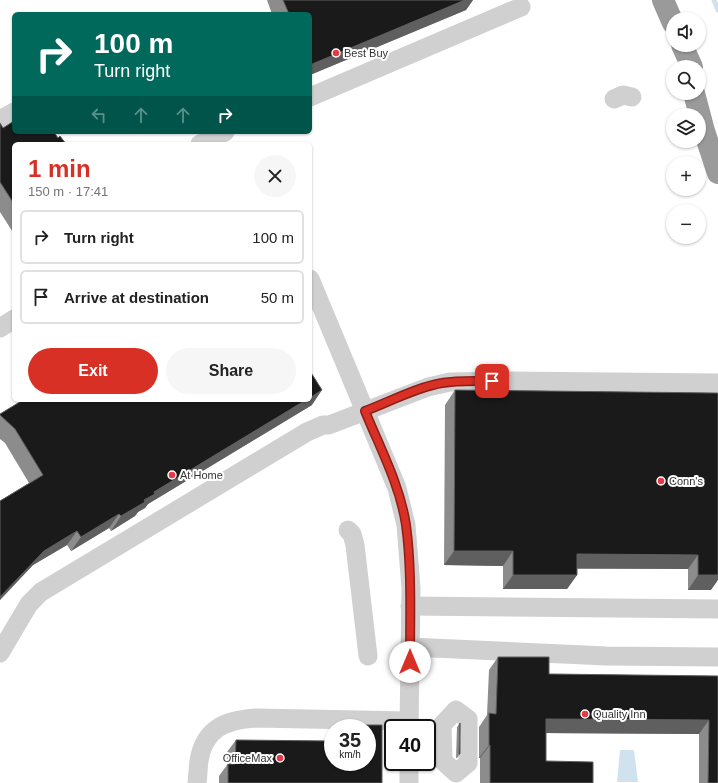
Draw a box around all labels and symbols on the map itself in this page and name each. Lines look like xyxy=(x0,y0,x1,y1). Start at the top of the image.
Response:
place label: Best Buy xyxy=(344,47,389,59)
marker: Best Buy xyxy=(331,48,341,58)
pin xyxy=(475,364,509,398)
place label: At Home xyxy=(180,469,223,481)
marker: At Home xyxy=(167,470,177,480)
place label: Conn's xyxy=(669,475,703,487)
marker: Conn's xyxy=(656,476,666,486)
position arrow xyxy=(389,641,431,683)
place label: Quality Inn xyxy=(593,708,646,720)
marker: Quality Inn xyxy=(580,709,590,719)
speed limit sign: 40 xyxy=(384,719,436,771)
place label: OfficeMax xyxy=(223,752,272,764)
marker: OfficeMax xyxy=(275,753,285,763)

